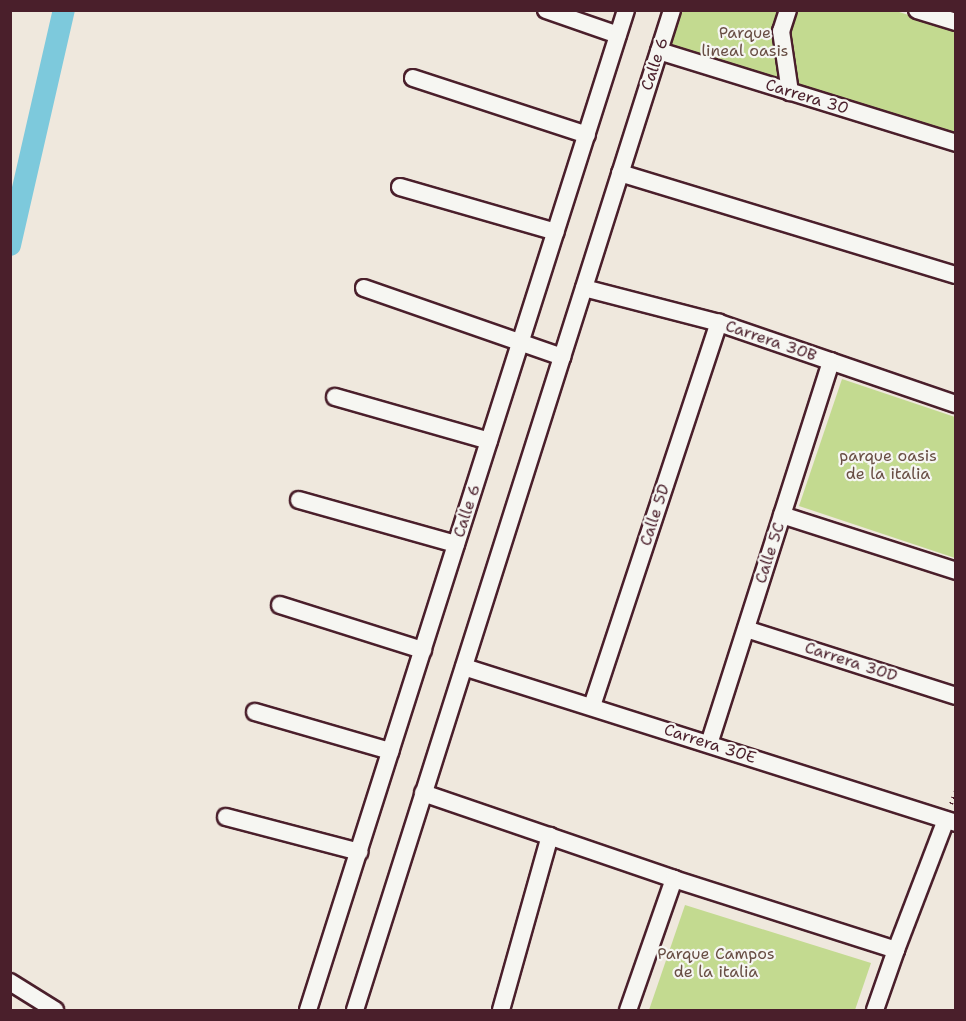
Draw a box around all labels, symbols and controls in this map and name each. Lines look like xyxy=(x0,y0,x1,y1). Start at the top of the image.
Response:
park label: Parque lineal oasis xyxy=(701,23,789,61)
street label: Calle 6 xyxy=(637,35,673,93)
street label: Carrera 30 xyxy=(763,75,851,119)
street label: Carrera 30B xyxy=(723,316,819,366)
park label: parque oasis de la italia xyxy=(839,446,937,484)
street label: Calle 6 xyxy=(449,482,485,540)
street label: Calle 5D xyxy=(636,482,674,548)
street label: Calle 5C xyxy=(751,520,789,586)
street label: Carrera 30D xyxy=(802,638,900,686)
street label: Carrera 30E xyxy=(661,720,759,768)
park label: Parque Campos de la italia xyxy=(657,944,775,982)

